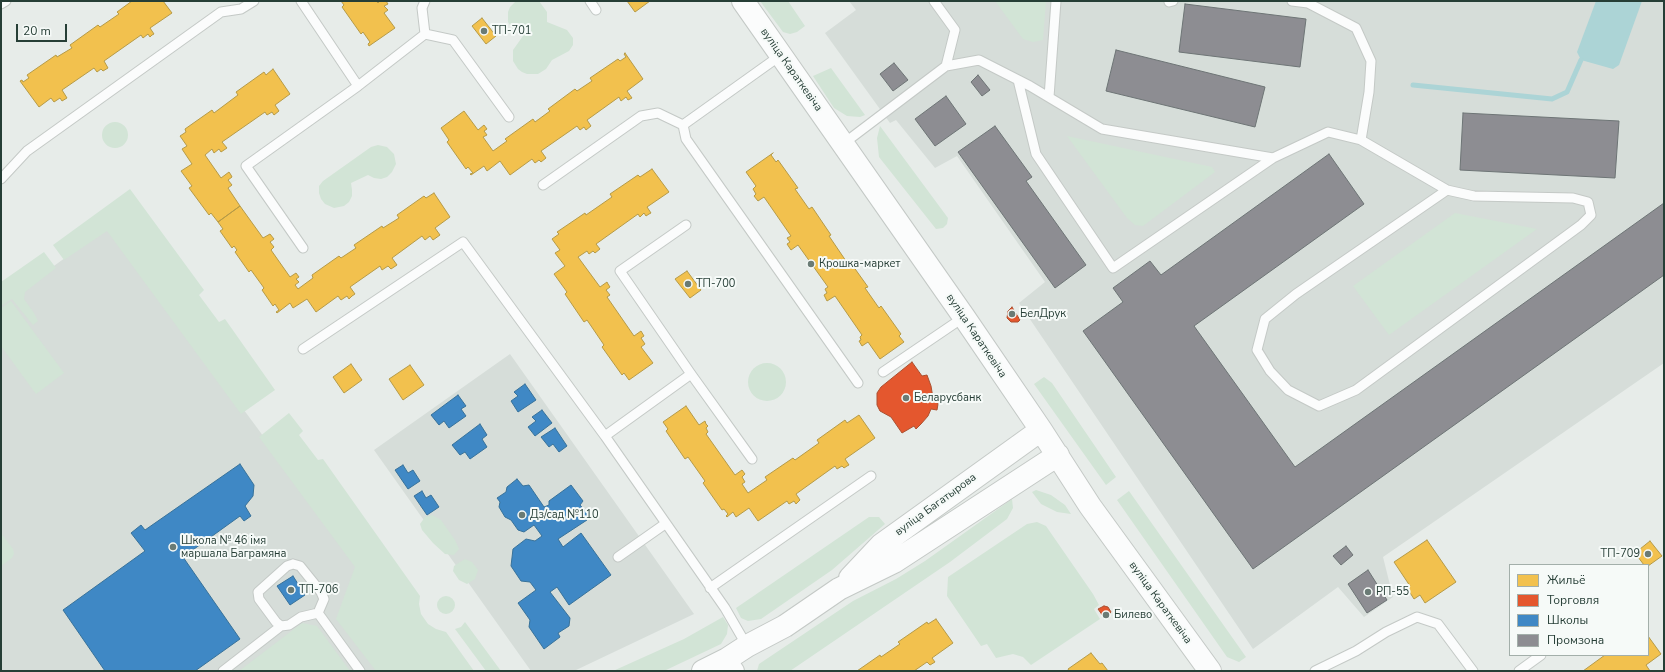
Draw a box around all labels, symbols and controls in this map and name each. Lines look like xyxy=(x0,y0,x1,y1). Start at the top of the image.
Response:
scale bar xyxy=(18,16,69,42)
text: 20 m xyxy=(23,23,51,39)
place label: ТП-701 xyxy=(492,24,531,38)
marker: ТП-701 xyxy=(479,26,489,36)
street label: вуліца Караткевіча xyxy=(757,26,825,114)
place label: Крошка-маркет xyxy=(819,257,900,271)
marker: Крошка-маркет xyxy=(806,259,816,269)
place label: ТП-700 xyxy=(696,277,735,291)
marker: ТП-700 xyxy=(683,279,693,289)
street label: вуліца Караткевіча xyxy=(943,291,1009,381)
place label: БелДрук xyxy=(1020,307,1066,321)
marker: БелДрук xyxy=(1007,309,1017,319)
place label: Беларусбанк xyxy=(914,391,981,405)
marker: Беларусбанк xyxy=(901,393,911,403)
street label: вуліца Багатырова xyxy=(893,471,979,539)
place label: Дз/сад №110 xyxy=(530,508,599,522)
marker: Дз/сад №110 xyxy=(517,510,527,520)
place label: Школа № 46 імя маршала Баграмяна xyxy=(181,534,286,560)
marker: Школа № 46 імя маршала Баграмяна xyxy=(168,542,178,552)
place label: ТП-709 xyxy=(1601,547,1640,561)
marker: ТП-709 xyxy=(1643,549,1653,559)
street label: вуліца Караткевіча xyxy=(1126,559,1194,647)
legend xyxy=(1509,564,1649,656)
text: Жильё xyxy=(1547,572,1585,588)
place label: ТП-706 xyxy=(299,583,338,597)
marker: ТП-706 xyxy=(286,585,296,595)
place label: РП-55 xyxy=(1376,585,1409,599)
marker: РП-55 xyxy=(1363,587,1373,597)
text: Торговля xyxy=(1547,592,1599,608)
place label: Билево xyxy=(1114,608,1152,622)
marker: Билево xyxy=(1101,610,1111,620)
text: Школы xyxy=(1547,612,1588,628)
text: Промзона xyxy=(1547,632,1604,648)

